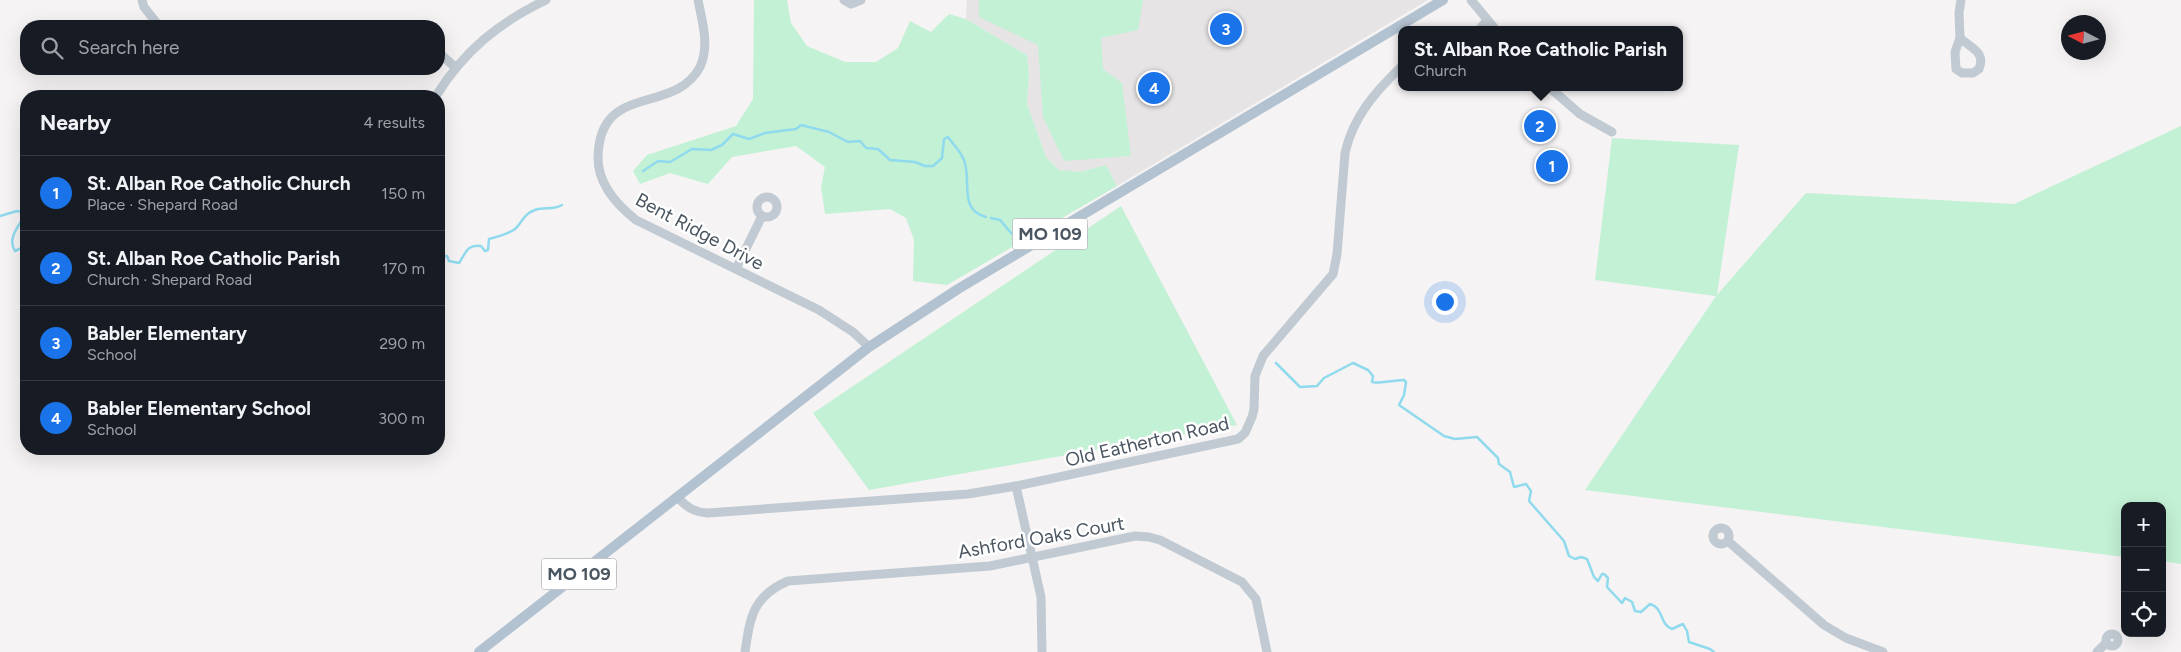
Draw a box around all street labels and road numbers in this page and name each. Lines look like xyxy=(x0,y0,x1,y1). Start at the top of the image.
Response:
street label: Bent Ridge Drive xyxy=(632,188,768,275)
road number: MO 109 xyxy=(1012,218,1088,250)
street label: Old Eatherton Road xyxy=(1063,411,1231,472)
street label: Ashford Oaks Court xyxy=(956,512,1126,563)
road number: MO 109 xyxy=(542,558,616,590)

